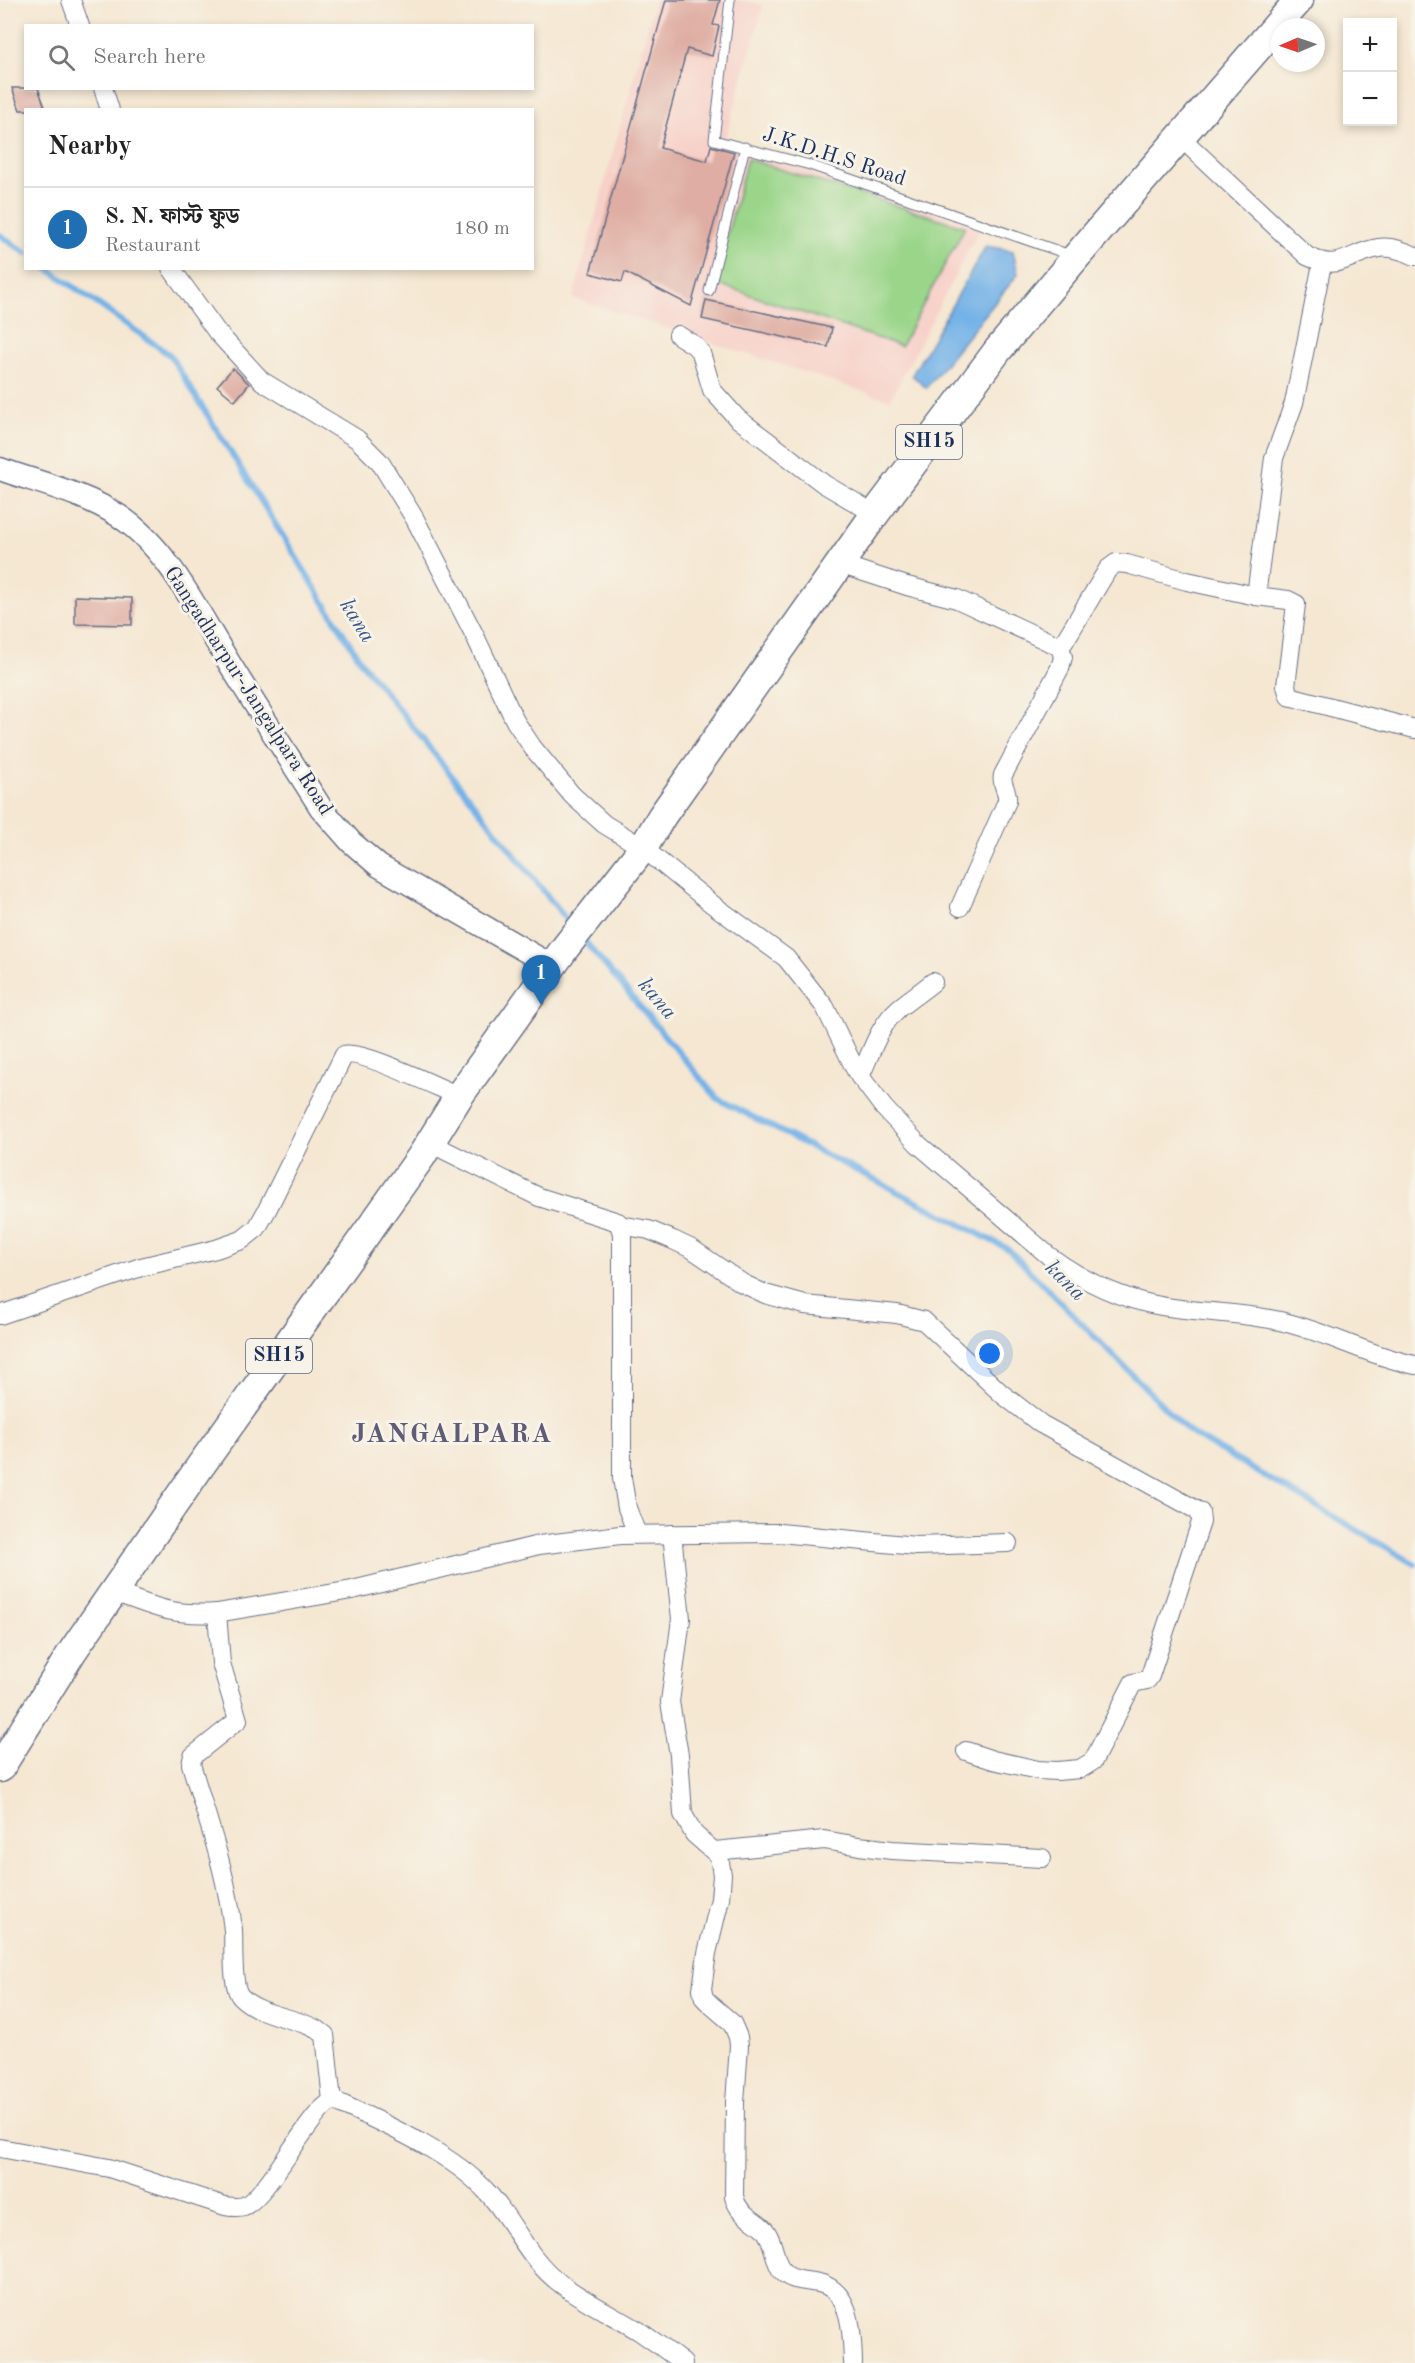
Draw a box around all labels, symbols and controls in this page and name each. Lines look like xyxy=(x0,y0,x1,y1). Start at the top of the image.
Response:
north arrow xyxy=(1271,18,1325,72)
map controls xyxy=(1343,18,1397,126)
button: + xyxy=(1343,18,1397,72)
search box xyxy=(24,24,534,90)
icon: search xyxy=(45,41,78,74)
text: Search here xyxy=(93,46,206,68)
button: − xyxy=(1343,72,1397,126)
street label: J.K.D.H.S Road xyxy=(760,124,908,190)
text: Nearby xyxy=(48,134,132,160)
text: S. N. ফাস্ট ফুড xyxy=(105,206,239,228)
text: 1 xyxy=(62,219,73,239)
text: 180 m xyxy=(454,219,510,239)
text: Restaurant xyxy=(105,236,201,256)
road number: SH15 xyxy=(896,425,962,459)
street label: Gangadharpur-Jangalpara Road xyxy=(160,563,336,819)
water label: kana xyxy=(335,595,379,647)
pin: 1 xyxy=(522,956,560,1005)
water label: kana xyxy=(633,974,681,1024)
water label: kana xyxy=(1041,1257,1090,1306)
road number: SH15 xyxy=(246,1339,312,1373)
your location xyxy=(975,1339,1004,1368)
district label: JANGALPARA xyxy=(351,1421,553,1448)

